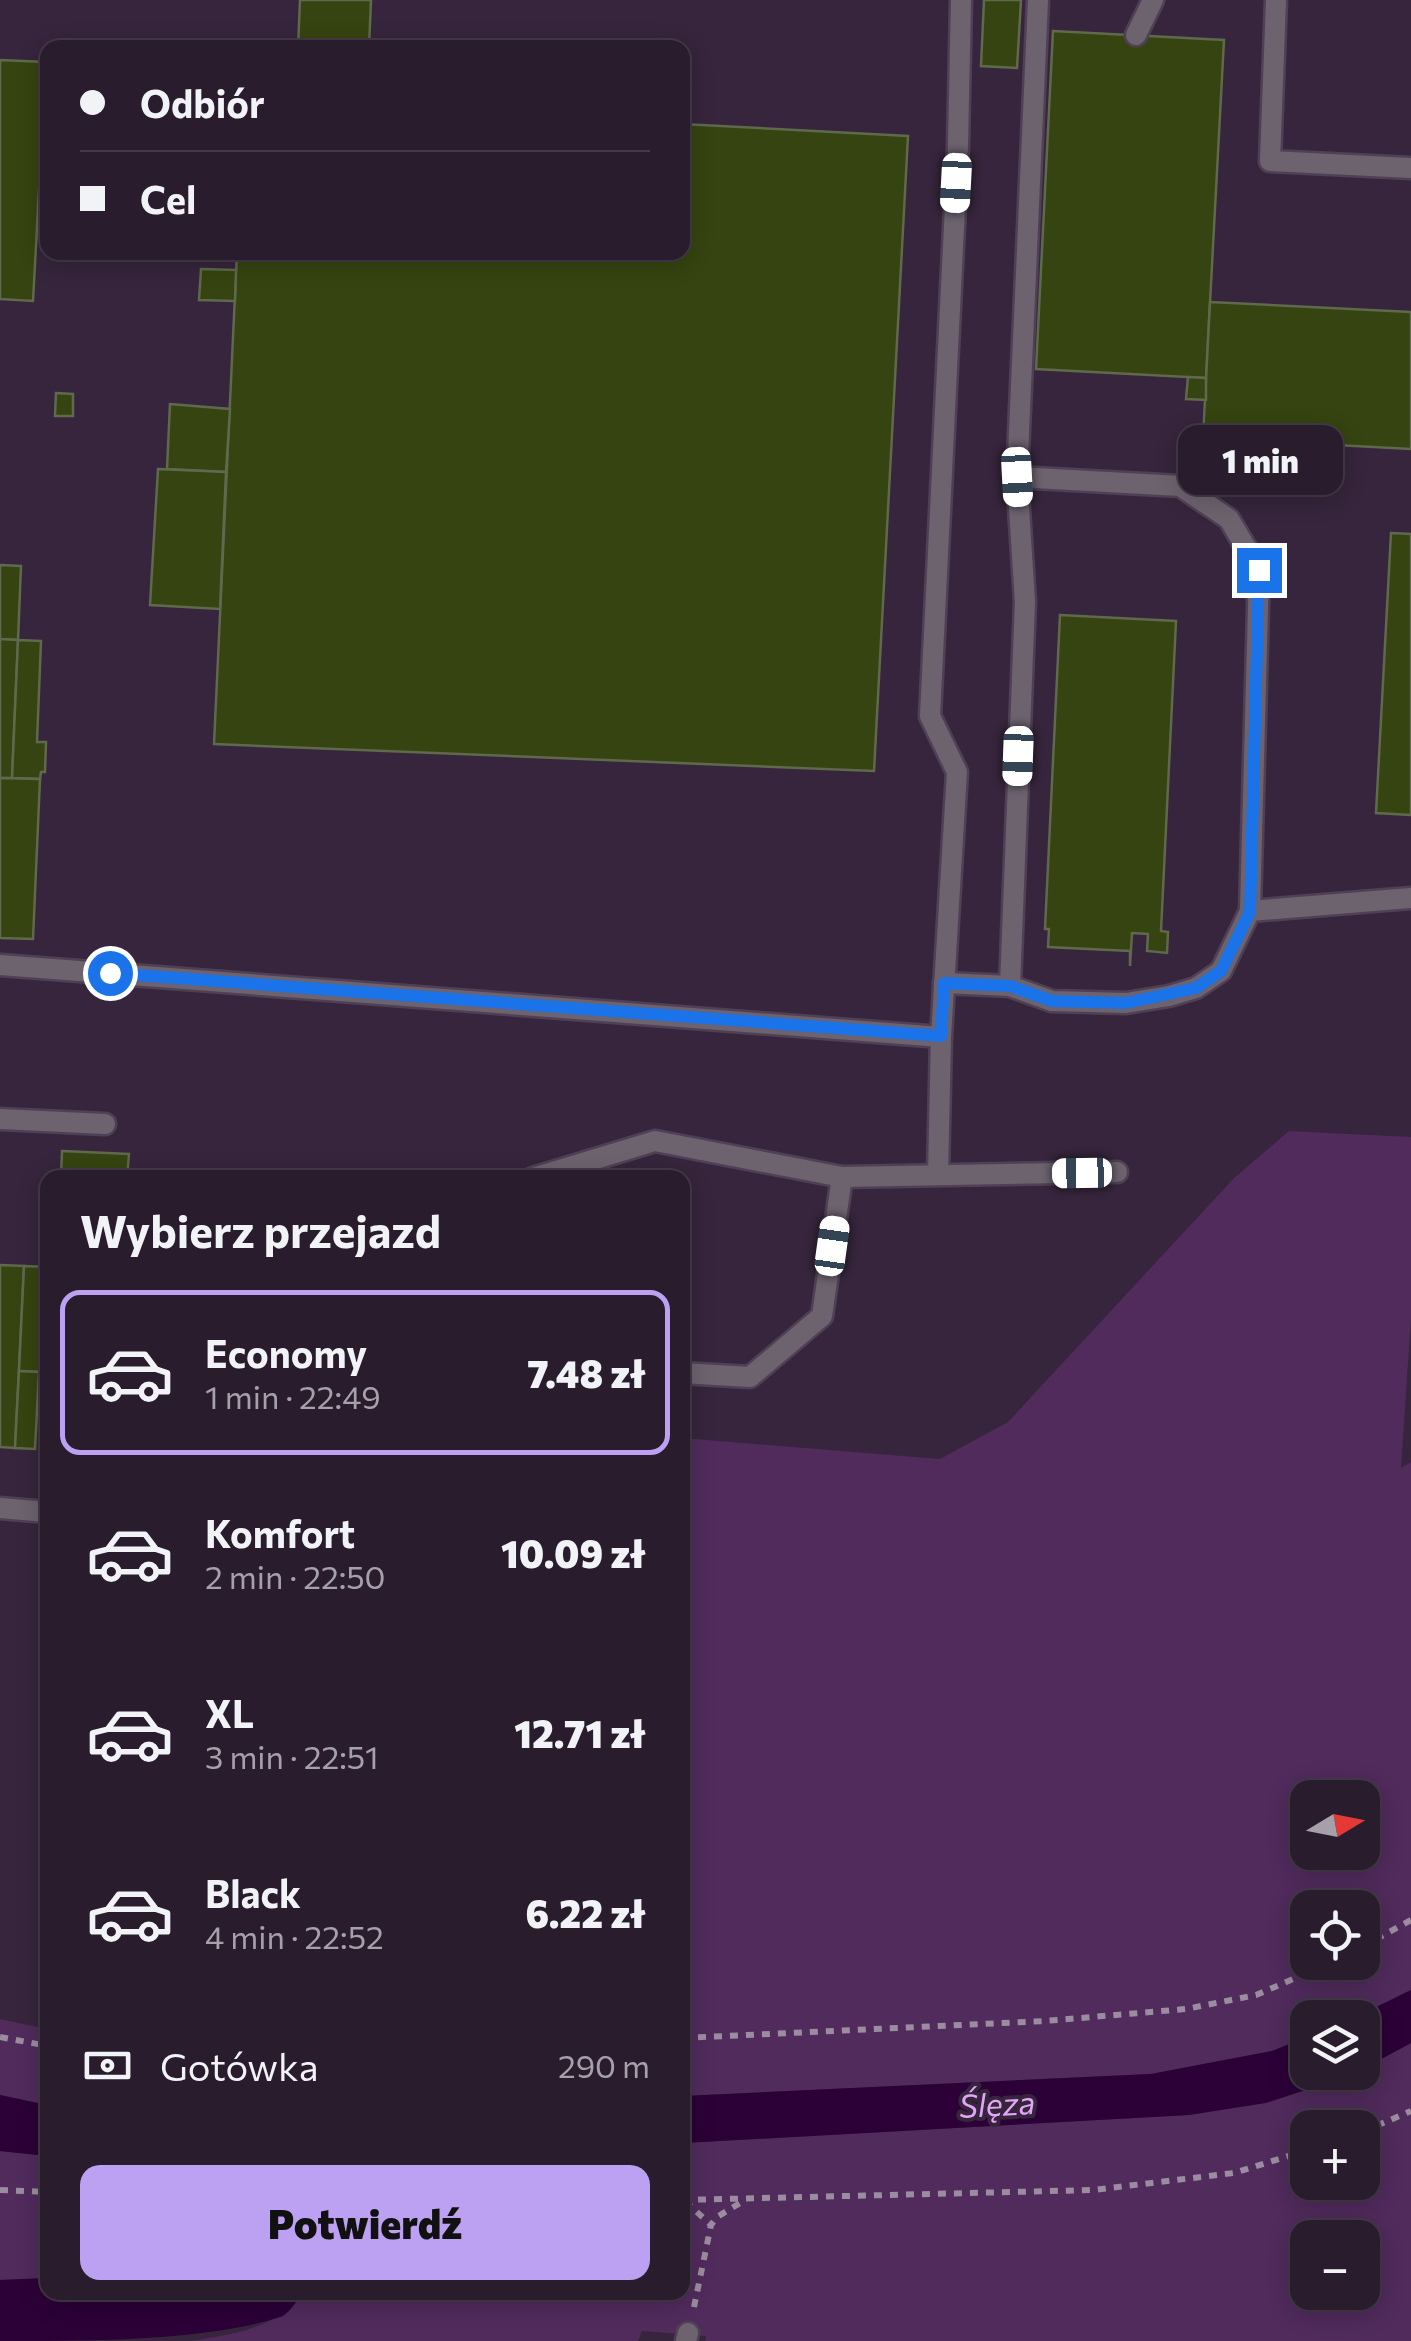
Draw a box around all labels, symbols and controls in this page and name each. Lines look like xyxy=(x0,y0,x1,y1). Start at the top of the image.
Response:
text: Odbiór xyxy=(140,79,265,126)
car xyxy=(939,152,973,214)
text: Cel xyxy=(140,175,196,222)
callout: 1 min xyxy=(1176,425,1342,495)
text: 1 min xyxy=(1222,440,1299,480)
car xyxy=(1000,446,1034,508)
route end xyxy=(1237,548,1282,593)
car xyxy=(1002,725,1034,787)
route start xyxy=(88,951,133,996)
car xyxy=(1052,1157,1112,1189)
text: Wybierz przejazd xyxy=(80,1202,441,1257)
car xyxy=(813,1214,851,1278)
icon: car xyxy=(85,1328,175,1418)
text: Economy xyxy=(205,1329,367,1376)
text: 7.48 zł xyxy=(527,1349,645,1396)
text: 1 min · 22:49 xyxy=(205,1376,381,1416)
icon: car xyxy=(85,1508,175,1598)
text: Komfort xyxy=(205,1509,355,1556)
text: 10.09 zł xyxy=(501,1529,645,1576)
text: 2 min · 22:50 xyxy=(205,1556,385,1596)
icon: car xyxy=(85,1688,175,1778)
text: XL xyxy=(205,1689,254,1736)
text: 12.71 zł xyxy=(514,1709,645,1756)
text: 3 min · 22:51 xyxy=(205,1736,379,1776)
north arrow xyxy=(1290,1780,1380,1870)
map controls xyxy=(1290,1780,1380,2310)
icon: car xyxy=(85,1868,175,1958)
text: Black xyxy=(205,1869,301,1916)
text: 6.22 zł xyxy=(525,1889,645,1936)
button: locate xyxy=(1290,1890,1380,1980)
text: 4 min · 22:52 xyxy=(205,1916,384,1956)
button: layers xyxy=(1290,2000,1380,2090)
icon: cash xyxy=(80,2038,135,2093)
text: Gotówka xyxy=(160,2042,319,2089)
text: 290 m xyxy=(558,2045,650,2085)
water label: Ślęza xyxy=(958,2081,1036,2125)
button: + xyxy=(1290,2110,1380,2200)
button: Potwierdź xyxy=(80,2165,650,2280)
button: − xyxy=(1290,2220,1380,2310)

